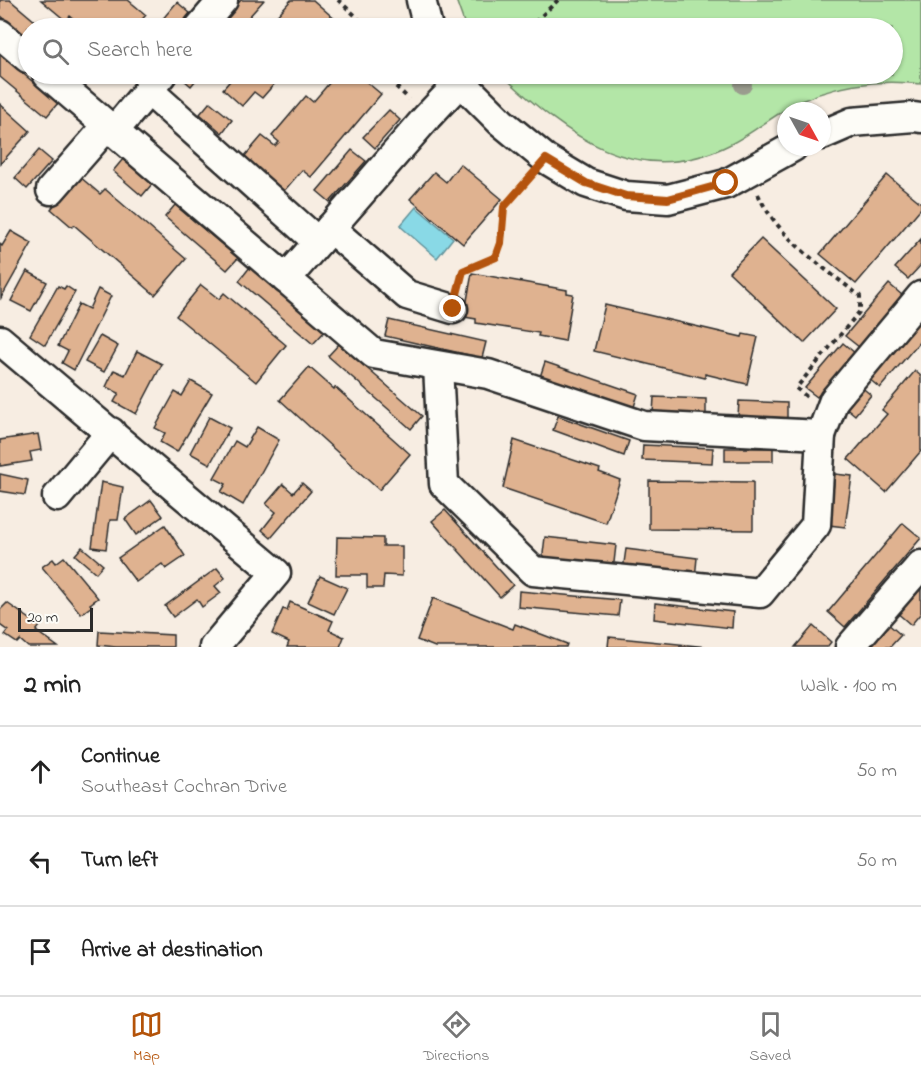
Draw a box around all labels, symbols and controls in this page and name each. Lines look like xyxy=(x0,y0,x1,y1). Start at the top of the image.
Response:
search box xyxy=(18,18,903,84)
icon: search xyxy=(39,35,72,68)
text: Search here xyxy=(87,35,192,67)
north arrow xyxy=(777,102,831,156)
route start xyxy=(712,169,738,195)
route end xyxy=(439,295,465,321)
scale bar xyxy=(18,605,93,632)
text: 20 m xyxy=(27,606,58,630)
text: 2 min xyxy=(24,667,81,705)
text: Walk · 100 m xyxy=(800,672,897,701)
text: Continue xyxy=(81,741,160,773)
icon: ahead xyxy=(24,755,57,788)
text: 50 m xyxy=(856,757,897,786)
text: Southeast Cochran Drive xyxy=(81,773,287,802)
icon: left xyxy=(24,845,57,878)
text: Turn left xyxy=(81,845,158,877)
text: 50 m xyxy=(856,847,897,876)
icon: arrive xyxy=(24,935,57,968)
text: Arrive at destination xyxy=(81,935,263,967)
tab: Map xyxy=(130,1008,163,1068)
tab: Directions xyxy=(423,1008,489,1068)
tab: Saved xyxy=(749,1008,791,1068)

